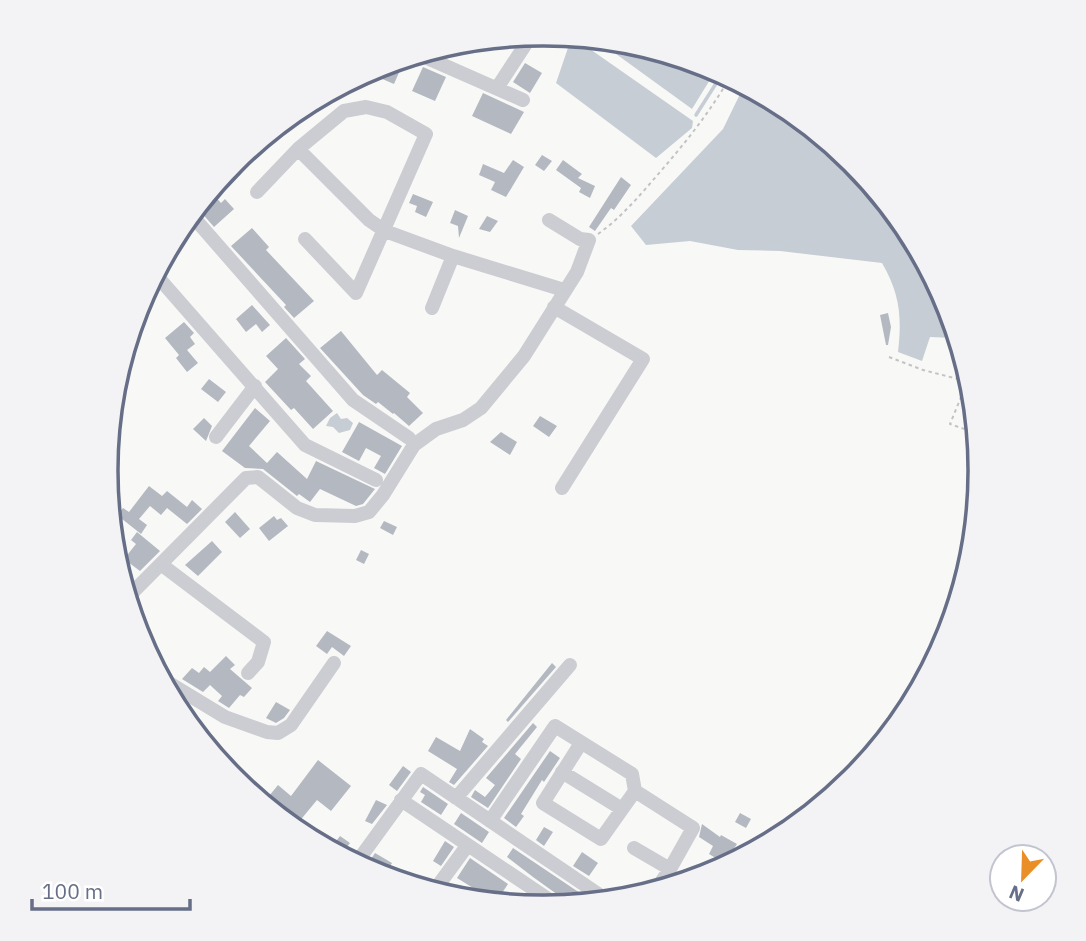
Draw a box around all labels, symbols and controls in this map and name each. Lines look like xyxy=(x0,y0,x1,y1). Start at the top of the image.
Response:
north arrow xyxy=(988,843,1058,913)
scale bar xyxy=(32,867,189,911)
text: 100 m xyxy=(42,877,103,905)
text: N xyxy=(1005,880,1027,907)

